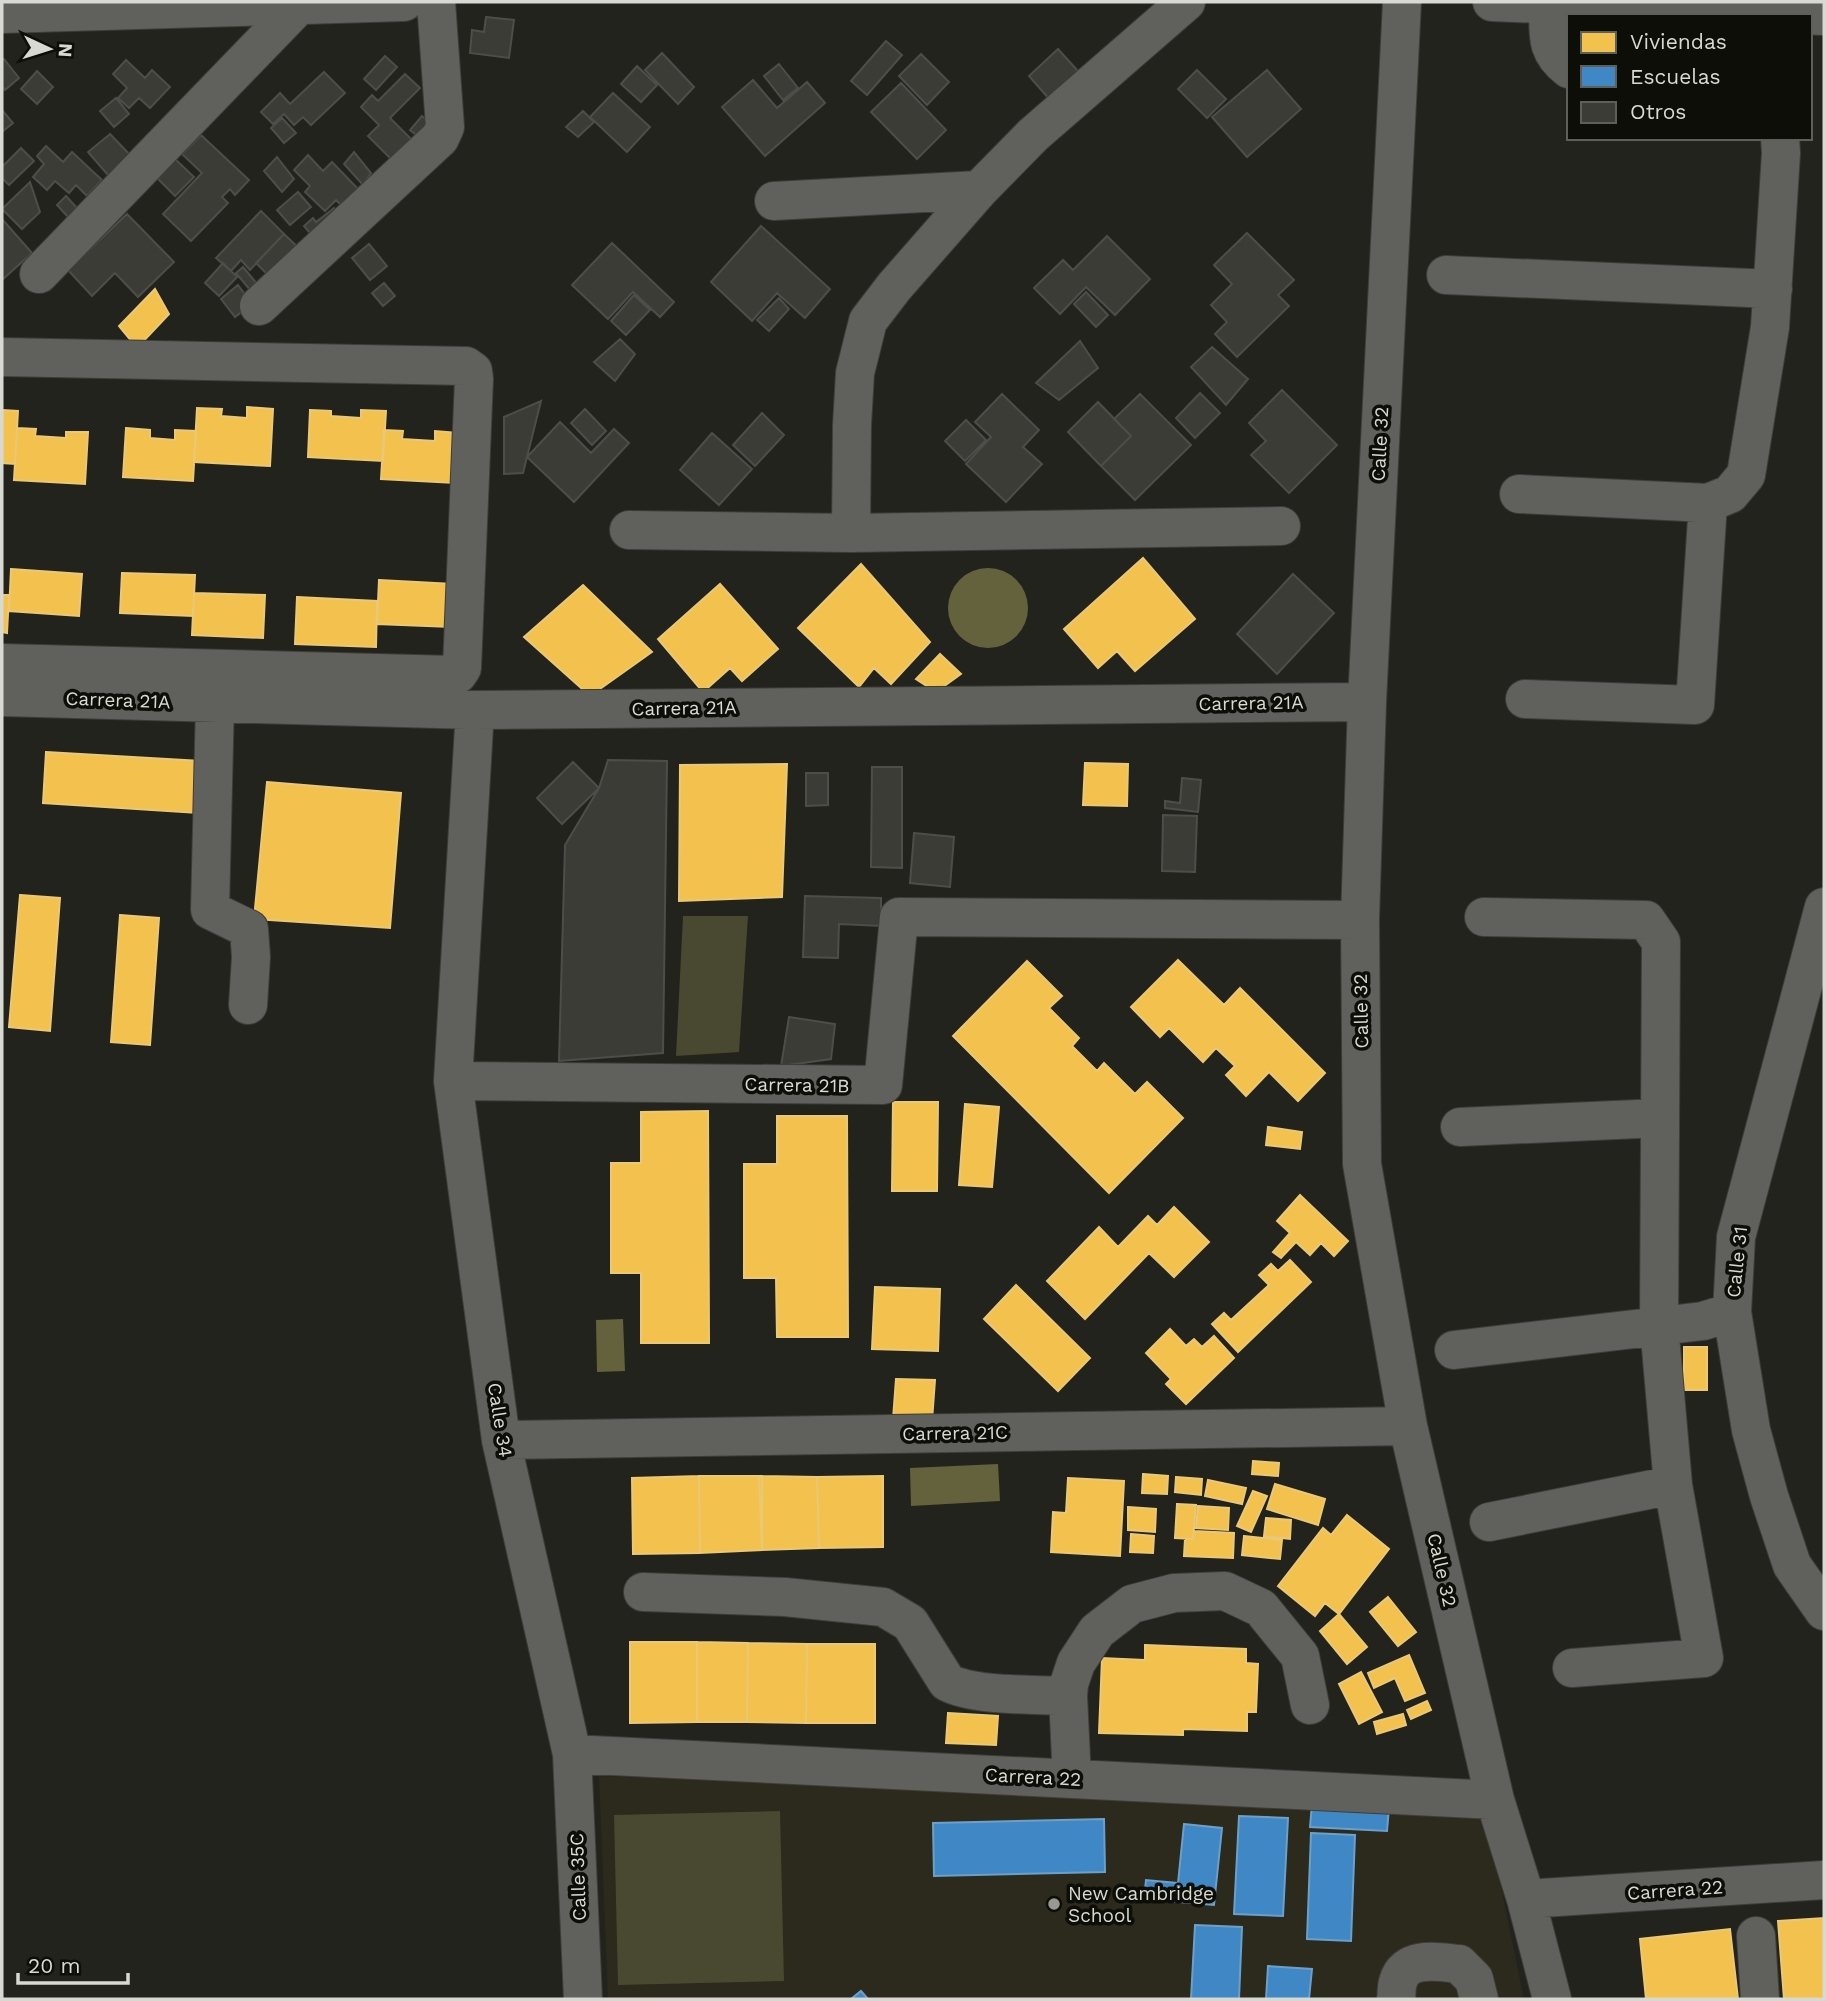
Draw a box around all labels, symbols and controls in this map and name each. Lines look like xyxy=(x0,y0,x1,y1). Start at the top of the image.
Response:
north arrow xyxy=(14,14,84,84)
legend xyxy=(1567,14,1812,140)
text: Viviendas xyxy=(1630,29,1727,54)
text: N xyxy=(53,42,77,58)
text: Escuelas xyxy=(1630,64,1721,89)
text: Otros xyxy=(1630,99,1686,124)
street label: Calle 32 xyxy=(1367,406,1393,482)
street label: Carrera 21A xyxy=(65,687,171,713)
street label: Carrera 21A xyxy=(1198,691,1304,715)
street label: Carrera 21A xyxy=(631,696,737,720)
street label: Calle 32 xyxy=(1349,973,1373,1049)
street label: Carrera 21B xyxy=(744,1073,850,1097)
street label: Calle 31 xyxy=(1722,1225,1752,1299)
street label: Calle 34 xyxy=(483,1381,517,1459)
street label: Carrera 21C xyxy=(902,1421,1008,1445)
street label: Calle 32 xyxy=(1422,1531,1462,1609)
street label: Carrera 22 xyxy=(984,1763,1082,1791)
street label: Calle 35C xyxy=(565,1833,591,1921)
street label: Carrera 22 xyxy=(1626,1875,1724,1905)
place label: New Cambridge School xyxy=(1068,1882,1214,1927)
marker: New Cambridge School xyxy=(1046,1896,1062,1912)
scale bar xyxy=(18,1941,128,1985)
text: 20 m xyxy=(28,1953,80,1978)

